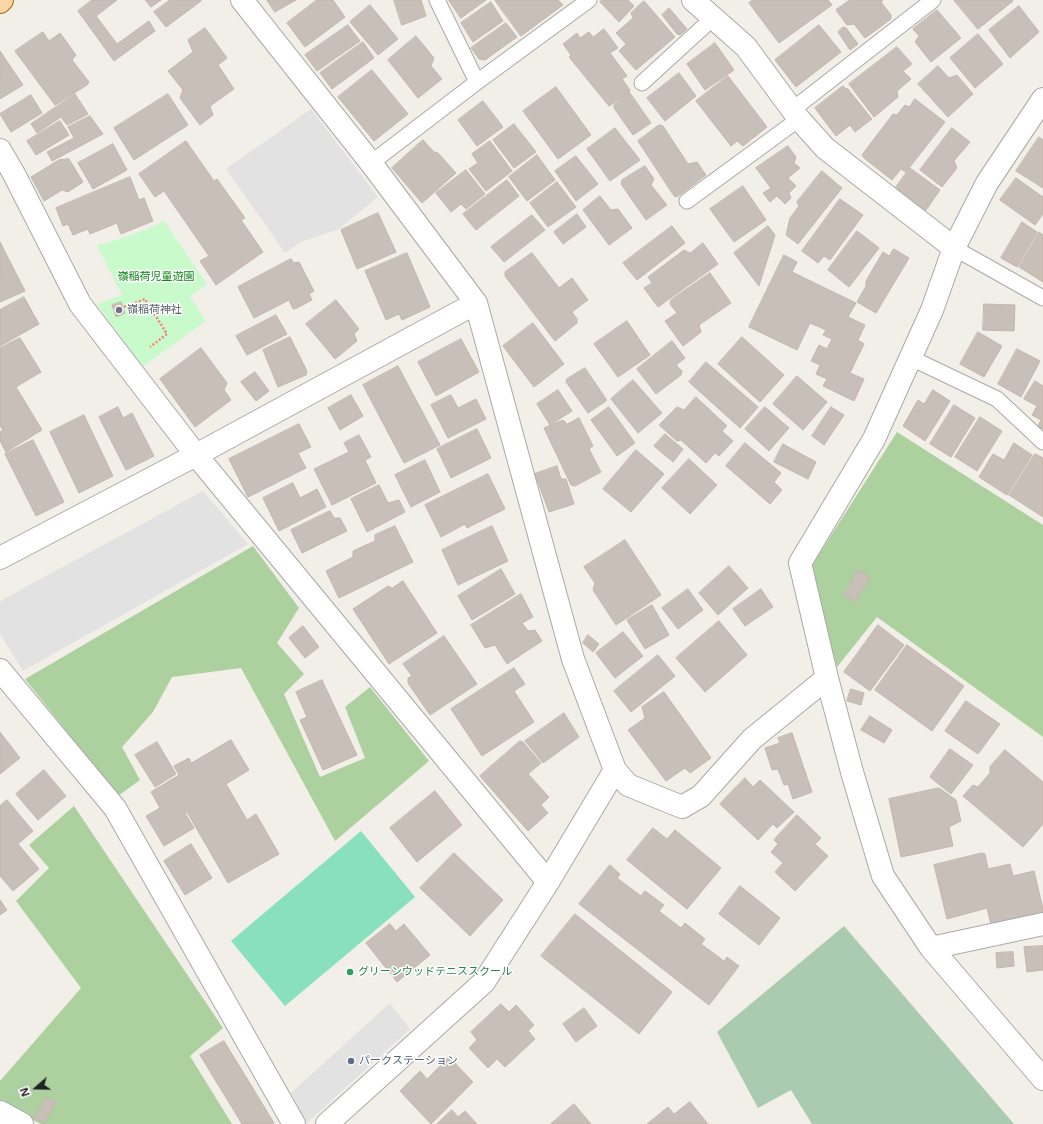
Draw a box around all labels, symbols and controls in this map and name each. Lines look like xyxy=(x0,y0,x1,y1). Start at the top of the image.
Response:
park label: 嶺稲荷児童遊園 xyxy=(118,270,194,284)
place label: 嶺稲荷神社 xyxy=(127,303,182,317)
marker: 嶺稲荷神社 xyxy=(114,305,124,315)
place label: グリーンウッドテニススクール xyxy=(358,965,512,979)
marker: グリーンウッドテニススクール xyxy=(345,967,355,977)
place label: パークステーション xyxy=(359,1054,458,1068)
marker: パークステーション xyxy=(346,1056,356,1066)
north arrow xyxy=(16,1068,56,1108)
text: N xyxy=(16,1086,33,1099)

